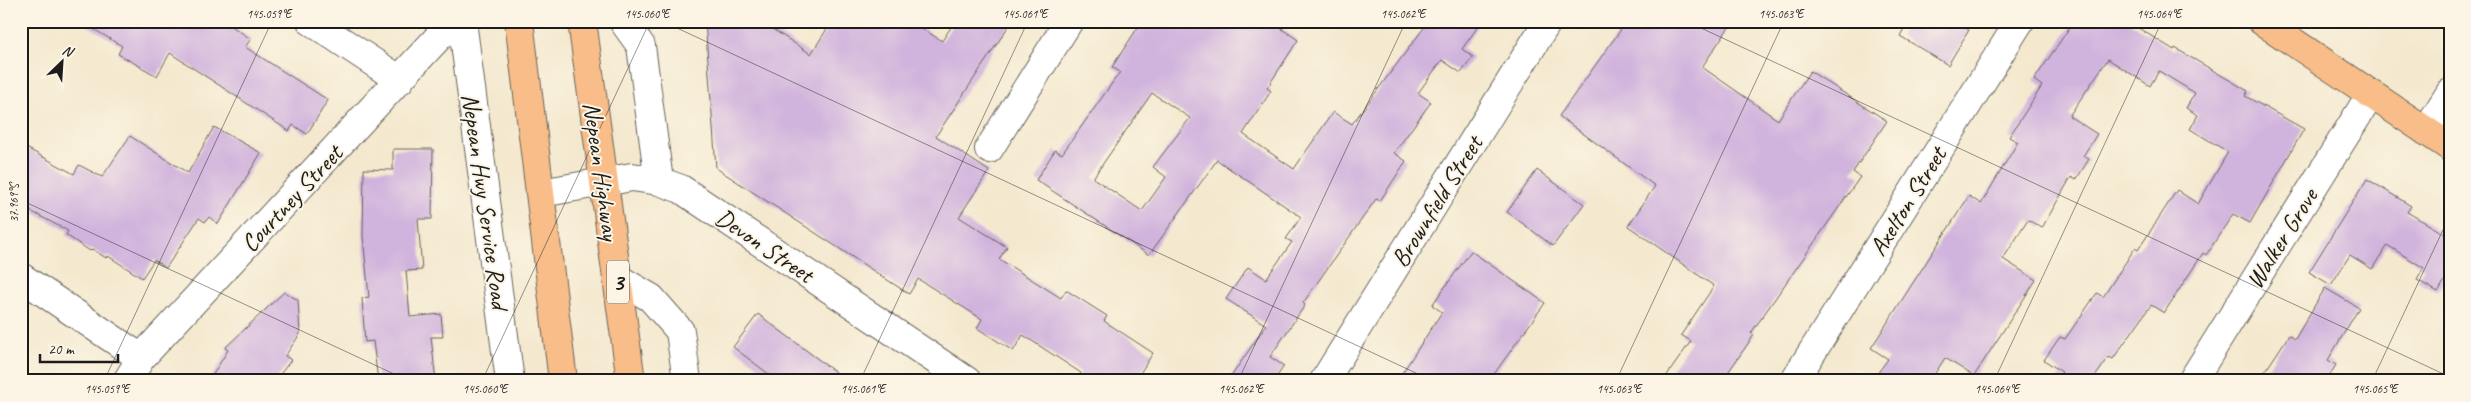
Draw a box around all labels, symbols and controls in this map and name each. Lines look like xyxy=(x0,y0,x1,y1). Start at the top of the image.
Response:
text: 145.059°E xyxy=(247,6,293,22)
text: 145.060°E xyxy=(625,6,671,22)
text: 145.061°E xyxy=(1003,6,1049,22)
text: 145.062°E xyxy=(1381,6,1427,22)
text: 145.063°E xyxy=(1759,6,1805,22)
text: 145.064°E xyxy=(2137,6,2183,22)
north arrow xyxy=(38,38,88,88)
text: N xyxy=(60,41,77,61)
street label: Nepean Hwy Service Road xyxy=(454,91,517,315)
street label: Nepean Highway xyxy=(575,100,627,245)
street label: Brownfield Street xyxy=(1384,128,1491,273)
street label: Courtney Street xyxy=(234,136,351,259)
street label: Axelton Street xyxy=(1862,139,1955,262)
street label: Walker Grove xyxy=(2239,181,2326,294)
text: 37.969°S xyxy=(6,182,22,222)
street label: Devon Street xyxy=(709,201,822,292)
road number: 3 xyxy=(607,260,629,304)
scale bar xyxy=(40,332,118,364)
text: 20 m xyxy=(48,340,75,359)
text: 145.059°E xyxy=(85,381,131,397)
text: 145.060°E xyxy=(463,381,509,397)
text: 145.061°E xyxy=(841,381,887,397)
text: 145.062°E xyxy=(1219,381,1265,397)
text: 145.063°E xyxy=(1597,381,1643,397)
text: 145.064°E xyxy=(1975,381,2021,397)
text: 145.065°E xyxy=(2353,381,2399,397)

